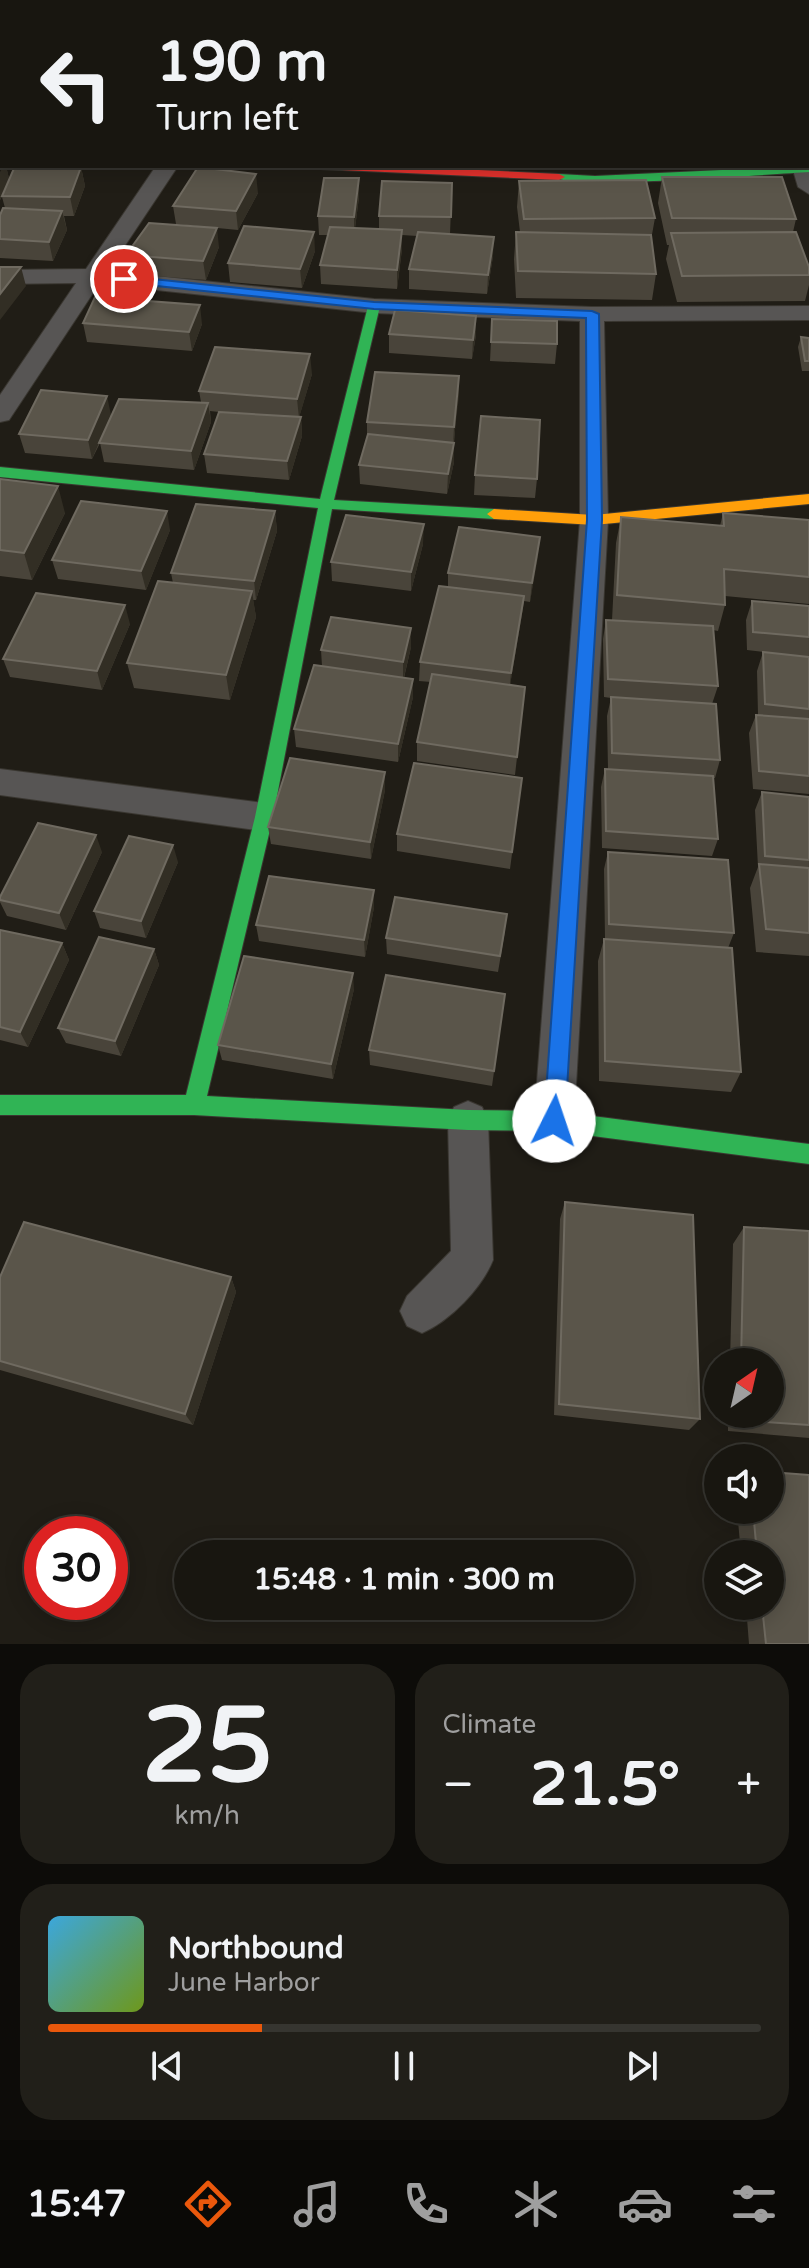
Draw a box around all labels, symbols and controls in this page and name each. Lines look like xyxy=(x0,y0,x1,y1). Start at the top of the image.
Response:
text: 190 m xyxy=(156,29,327,96)
icon: left xyxy=(24,32,128,136)
text: Turn left xyxy=(156,97,299,140)
pin xyxy=(90,245,158,313)
icon: arrive xyxy=(102,257,146,301)
position arrow xyxy=(512,1079,596,1163)
north arrow xyxy=(704,1348,784,1428)
map controls xyxy=(704,1348,784,1620)
button: sound xyxy=(704,1444,784,1524)
speed limit sign: 30 xyxy=(24,1516,128,1620)
button: layers xyxy=(704,1540,784,1620)
text: 15:48 · 1 min · 300 m xyxy=(253,1561,555,1598)
text: 25 xyxy=(142,1685,273,1810)
text: Climate xyxy=(443,1709,536,1740)
text: 21.5° xyxy=(530,1749,680,1821)
text: − xyxy=(443,1759,474,1812)
text: + xyxy=(736,1759,761,1812)
text: km/h xyxy=(175,1800,240,1831)
text: Northbound xyxy=(168,1930,344,1967)
text: June Harbor xyxy=(168,1967,320,1998)
icon: previous xyxy=(145,2044,189,2088)
icon: pause xyxy=(382,2044,426,2088)
icon: next xyxy=(620,2044,664,2088)
icon: directions xyxy=(180,2176,236,2232)
icon: music xyxy=(289,2176,345,2232)
icon: phone xyxy=(398,2176,454,2232)
icon: climate xyxy=(508,2176,564,2232)
icon: car xyxy=(617,2176,673,2232)
icon: filters xyxy=(726,2176,782,2232)
text: 15:47 xyxy=(27,2183,126,2226)

